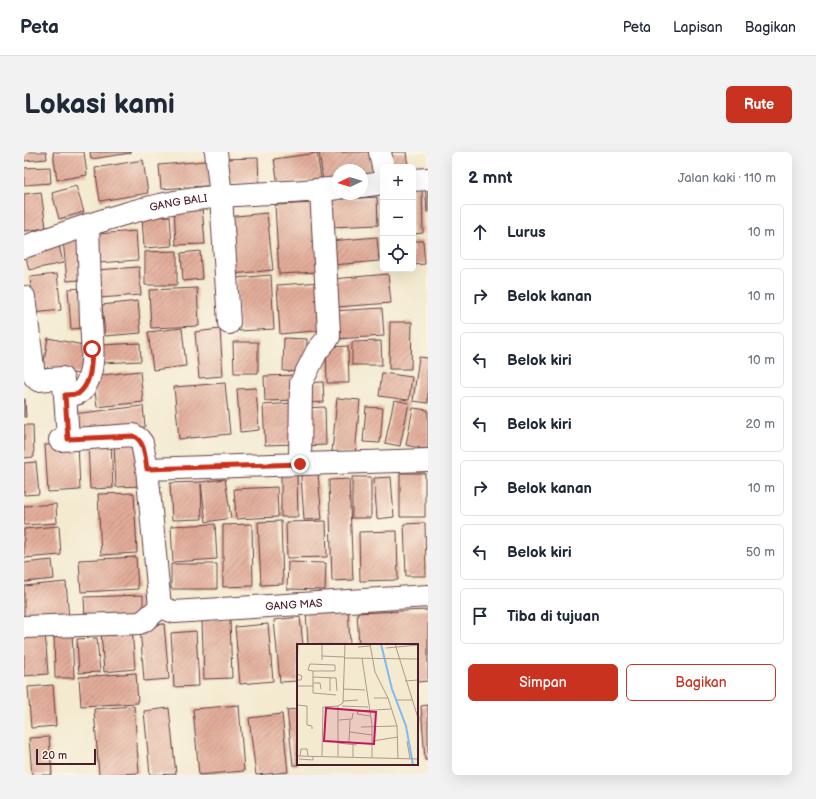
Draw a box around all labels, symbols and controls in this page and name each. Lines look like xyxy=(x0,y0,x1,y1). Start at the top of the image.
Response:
text: Peta xyxy=(20,16,59,39)
text: Peta xyxy=(623,19,651,36)
text: Lapisan xyxy=(673,19,723,36)
text: Bagikan xyxy=(745,19,796,36)
button: Rute xyxy=(726,86,792,123)
text: Lokasi kami xyxy=(24,88,175,121)
north arrow xyxy=(332,164,368,200)
map controls xyxy=(380,164,416,272)
button: + xyxy=(380,164,416,200)
text: 2 mnt xyxy=(468,168,512,188)
text: Jalan kaki · 110 m xyxy=(678,170,776,186)
street label: GANG BALI xyxy=(148,191,209,214)
button: − xyxy=(380,200,416,236)
icon: ahead xyxy=(469,221,491,243)
text: Lurus xyxy=(507,223,546,242)
text: 10 m xyxy=(748,224,775,240)
button: locate xyxy=(380,236,416,272)
icon: right xyxy=(469,285,491,307)
text: Belok kanan xyxy=(507,287,592,306)
text: 10 m xyxy=(748,288,775,304)
route start xyxy=(83,340,101,358)
icon: left xyxy=(469,349,491,371)
text: Belok kiri xyxy=(507,351,572,370)
text: 10 m xyxy=(748,352,775,368)
icon: left xyxy=(469,413,491,435)
text: Belok kiri xyxy=(507,415,572,434)
text: 20 m xyxy=(745,416,775,432)
route end xyxy=(291,455,309,473)
icon: right xyxy=(469,477,491,499)
text: Belok kanan xyxy=(507,479,592,498)
text: 10 m xyxy=(748,480,775,496)
icon: left xyxy=(469,541,491,563)
text: Belok kiri xyxy=(507,543,572,562)
text: 50 m xyxy=(746,544,775,560)
street label: GANG MAS xyxy=(265,596,323,613)
icon: arrive xyxy=(469,605,491,627)
text: Tiba di tujuan xyxy=(507,607,600,626)
inset map xyxy=(297,644,418,765)
button: Simpan xyxy=(468,664,618,701)
button: Bagikan xyxy=(626,664,776,701)
scale bar xyxy=(36,747,96,766)
text: 20 m xyxy=(42,749,67,762)

